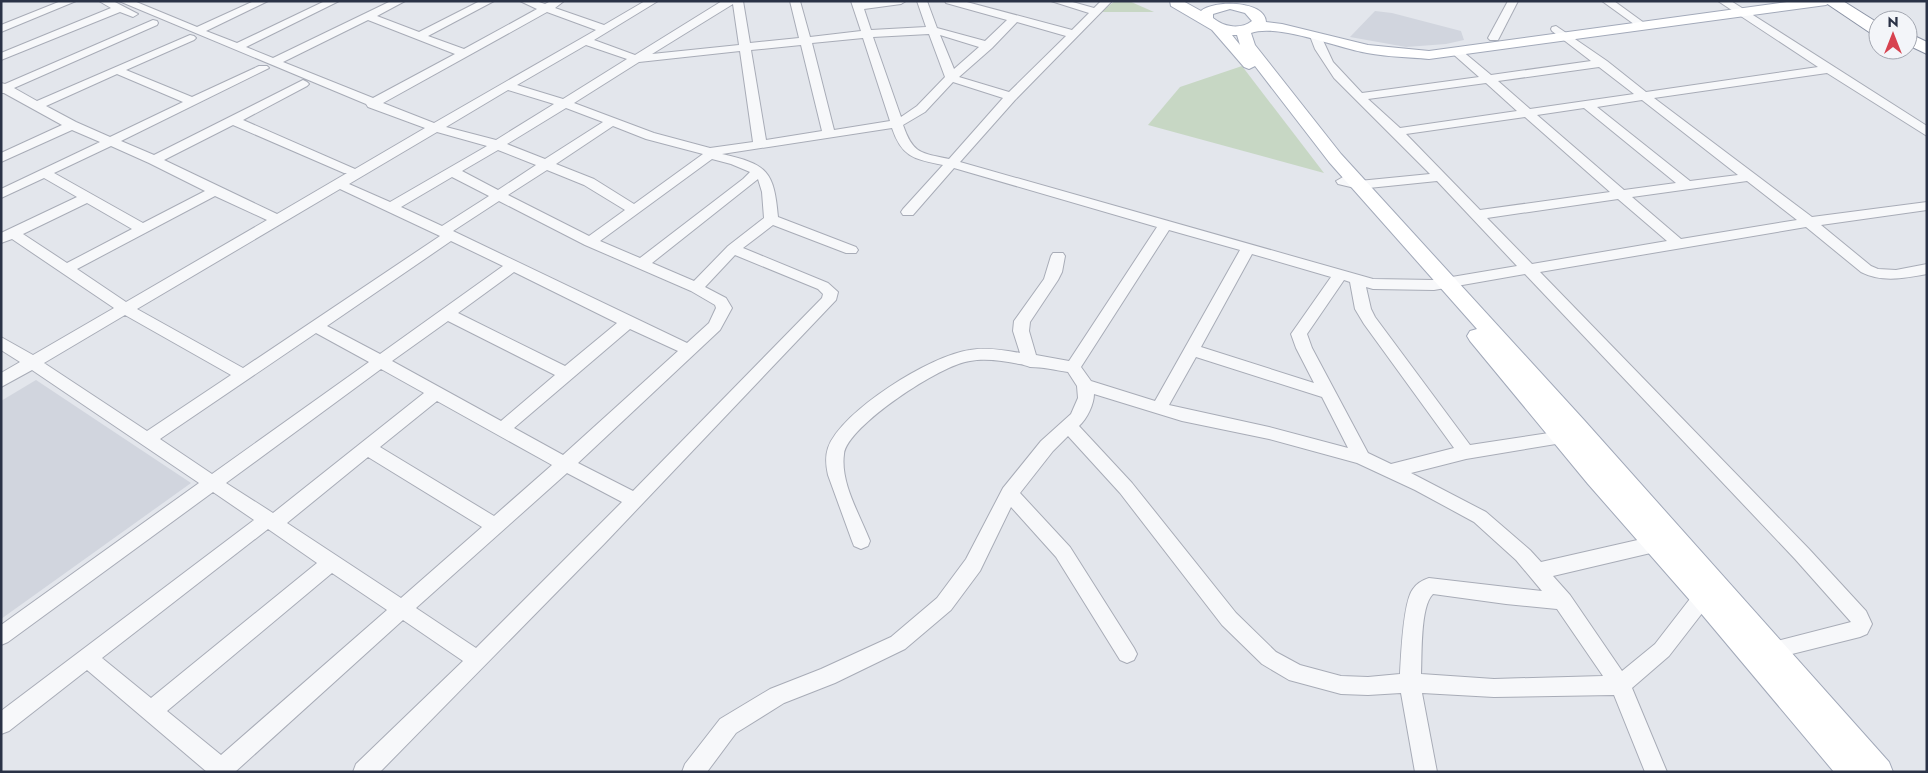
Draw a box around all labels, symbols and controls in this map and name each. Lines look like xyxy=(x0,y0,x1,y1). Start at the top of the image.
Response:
north arrow xyxy=(1868,10,1918,60)
text: N xyxy=(1887,12,1899,32)

